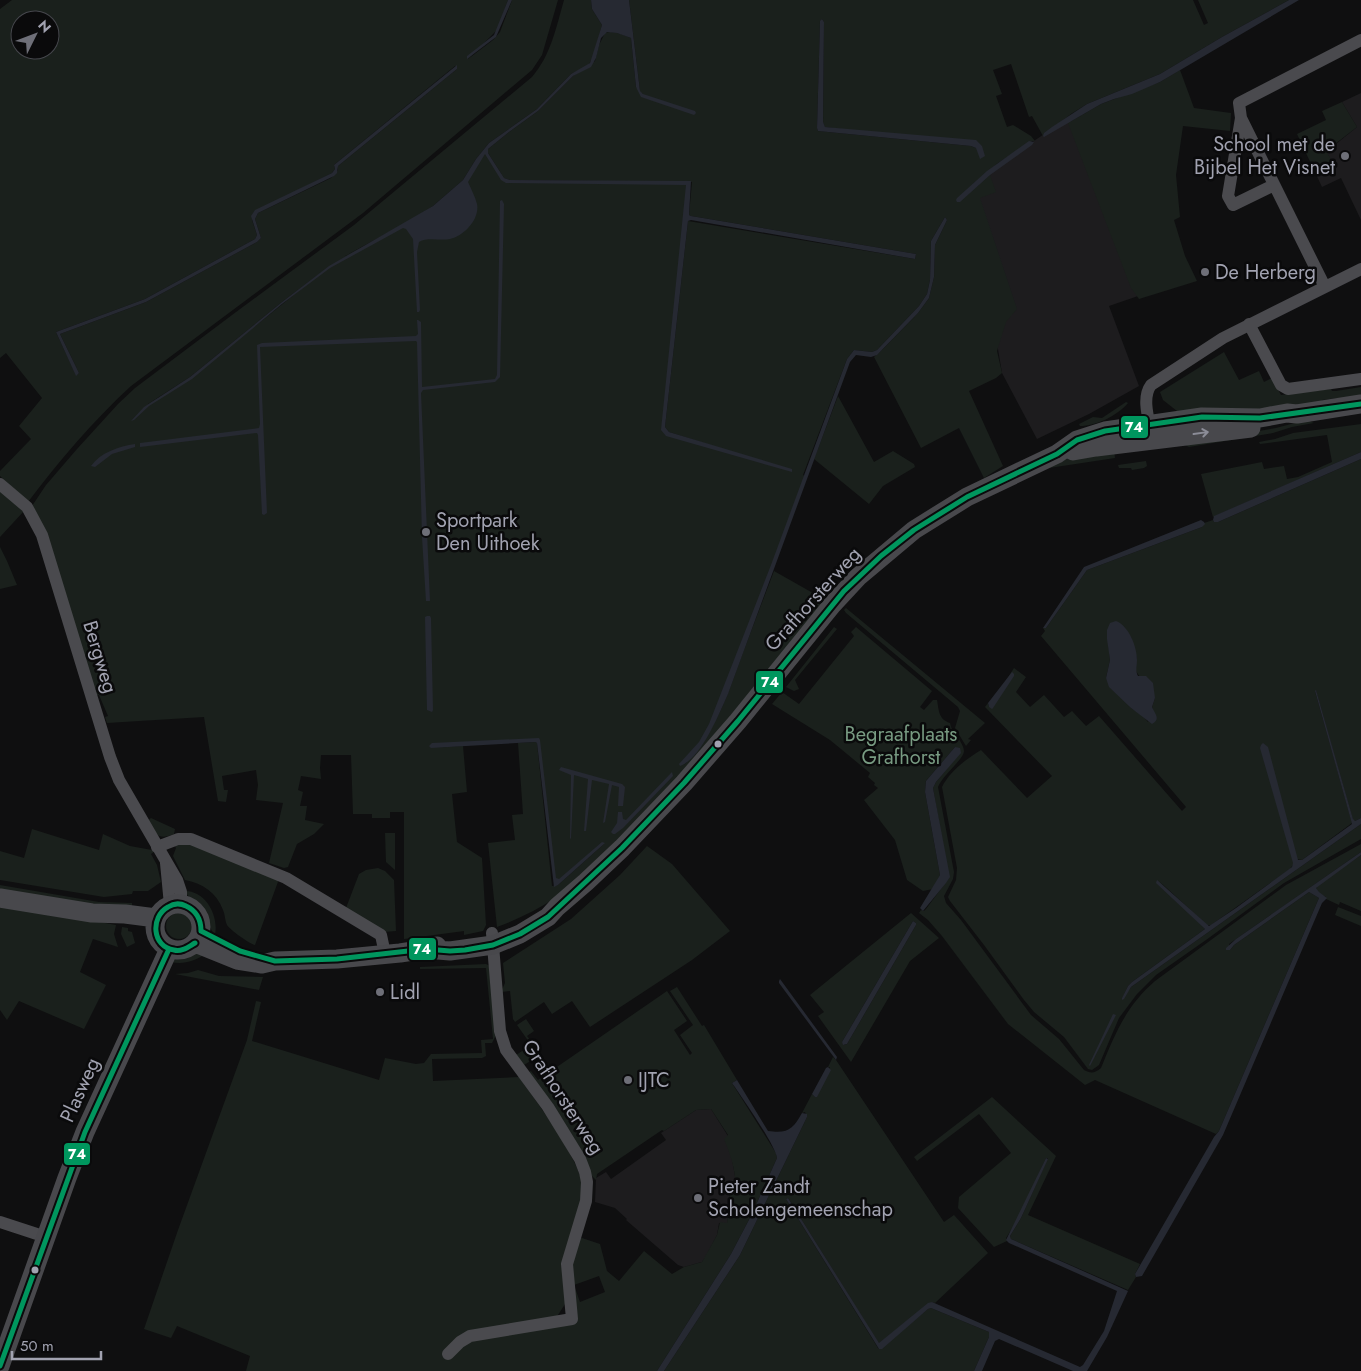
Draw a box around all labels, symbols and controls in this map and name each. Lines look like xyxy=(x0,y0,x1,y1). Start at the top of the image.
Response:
north arrow xyxy=(10,10,60,60)
text: N xyxy=(34,15,56,37)
place label: School met de Bijbel Het Visnet xyxy=(1194,130,1335,182)
marker: School met de Bijbel Het Visnet xyxy=(1339,150,1351,162)
place label: De Herberg xyxy=(1215,258,1316,287)
marker: De Herberg xyxy=(1199,266,1211,278)
line badge: 74 xyxy=(1120,415,1149,439)
text: 74 xyxy=(1125,417,1143,437)
one-way arrow xyxy=(1192,428,1208,438)
place label: Sportpark Den Uithoek xyxy=(436,506,540,558)
marker: Sportpark Den Uithoek xyxy=(420,526,432,538)
street label: Grafhorsterweg xyxy=(758,540,868,658)
street label: Bergweg xyxy=(75,617,125,697)
line badge: 74 xyxy=(755,670,784,694)
text: 74 xyxy=(761,672,779,692)
park label: Begraafplaats Grafhorst xyxy=(845,720,957,772)
unlabelled marker xyxy=(713,739,723,749)
line badge: 74 xyxy=(408,937,437,961)
text: 74 xyxy=(413,939,431,959)
place label: Lidl xyxy=(390,978,420,1007)
marker: Lidl xyxy=(374,986,386,998)
street label: Grafhorsterweg xyxy=(515,1034,611,1160)
street label: Plasweg xyxy=(53,1053,107,1127)
place label: IJTC xyxy=(638,1066,670,1095)
marker: IJTC xyxy=(622,1074,634,1086)
line badge: 74 xyxy=(63,1142,91,1166)
text: 74 xyxy=(68,1144,86,1164)
place label: Pieter Zandt Scholengemeenschap xyxy=(708,1172,893,1224)
marker: Pieter Zandt Scholengemeenschap xyxy=(692,1192,704,1204)
unlabelled marker xyxy=(30,1265,40,1275)
scale bar xyxy=(12,1328,101,1360)
text: 50 m xyxy=(20,1335,54,1357)

